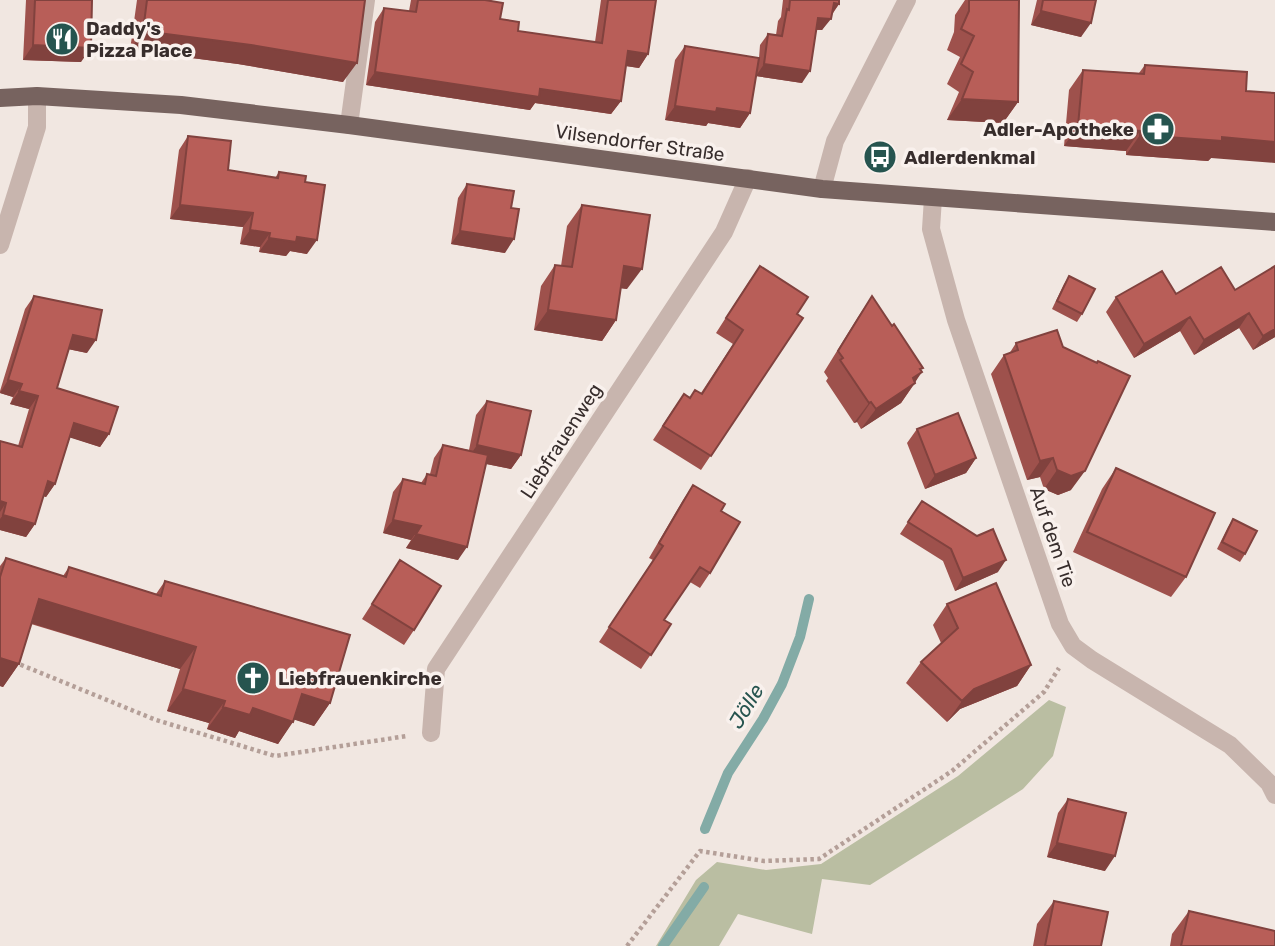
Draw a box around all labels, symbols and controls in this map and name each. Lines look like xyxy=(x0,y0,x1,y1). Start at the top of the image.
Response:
place label: Daddy's Pizza Place xyxy=(86,17,193,62)
restaurant icon: Daddy's Pizza Place xyxy=(43,20,81,58)
pharmacy icon: Adler-Apotheke xyxy=(1139,110,1177,148)
place label: Adler-Apotheke xyxy=(983,118,1134,141)
street label: Vilsendorfer Straße xyxy=(554,120,726,166)
bus stop icon: Adlerdenkmal xyxy=(861,138,899,176)
place label: Adlerdenkmal xyxy=(904,146,1035,169)
street label: Liebfrauenweg xyxy=(515,379,607,503)
street label: Auf dem Tie xyxy=(1025,484,1081,590)
church icon: Liebfrauenkirche xyxy=(234,659,272,697)
place label: Liebfrauenkirche xyxy=(278,667,442,690)
water label: Jölle xyxy=(723,679,769,733)

